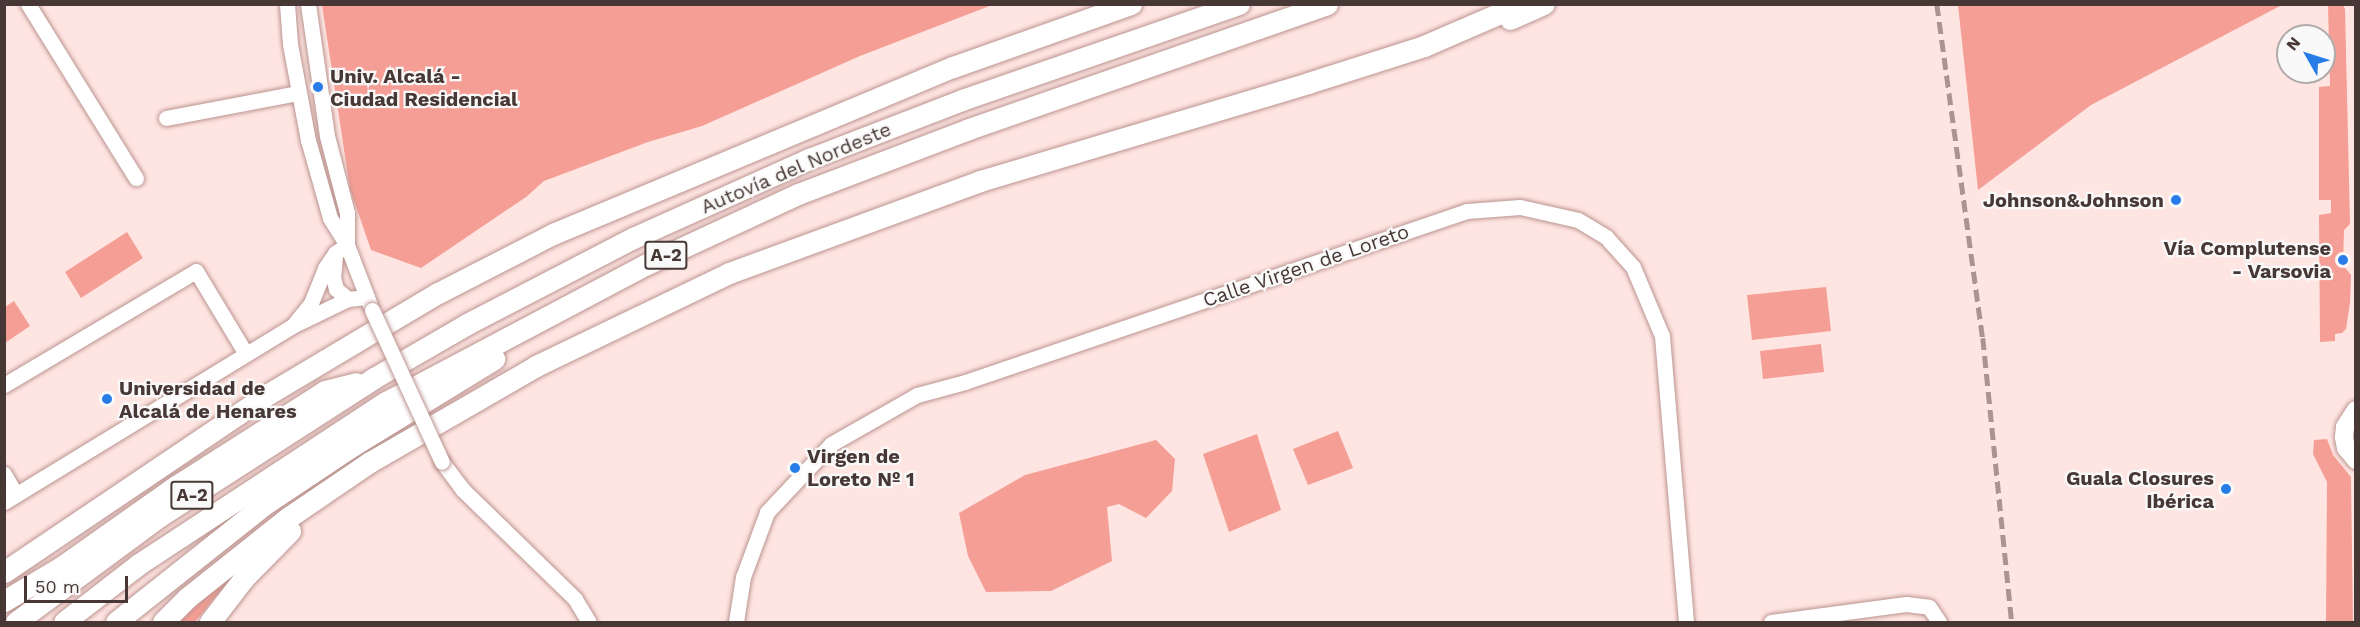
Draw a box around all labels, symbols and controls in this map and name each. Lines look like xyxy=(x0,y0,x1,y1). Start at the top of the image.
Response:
north arrow xyxy=(2276,24,2336,84)
text: N xyxy=(2282,33,2304,54)
place label: Univ. Alcalá - Ciudad Residencial xyxy=(330,64,518,111)
marker: Univ. Alcalá - Ciudad Residencial xyxy=(311,80,325,94)
street label: Autovía del Nordeste xyxy=(697,117,895,219)
place label: Johnson&Johnson xyxy=(1983,188,2164,212)
marker: Johnson&Johnson xyxy=(2169,193,2183,207)
street label: Calle Virgen de Loreto xyxy=(1200,219,1412,313)
place label: Vía Complutense - Varsovia xyxy=(2163,237,2331,284)
road number: A-2 xyxy=(644,240,688,270)
marker: Vía Complutense - Varsovia xyxy=(2336,253,2350,267)
place label: Universidad de Alcalá de Henares xyxy=(119,376,297,423)
marker: Universidad de Alcalá de Henares xyxy=(100,392,114,406)
place label: Virgen de Loreto Nº 1 xyxy=(807,444,915,491)
marker: Virgen de Loreto Nº 1 xyxy=(788,461,802,475)
place label: Guala Closures Ibérica xyxy=(2066,466,2214,513)
road number: A-2 xyxy=(170,480,214,510)
marker: Guala Closures Ibérica xyxy=(2219,482,2233,496)
scale bar xyxy=(27,564,130,602)
text: 50 m xyxy=(35,576,80,597)

